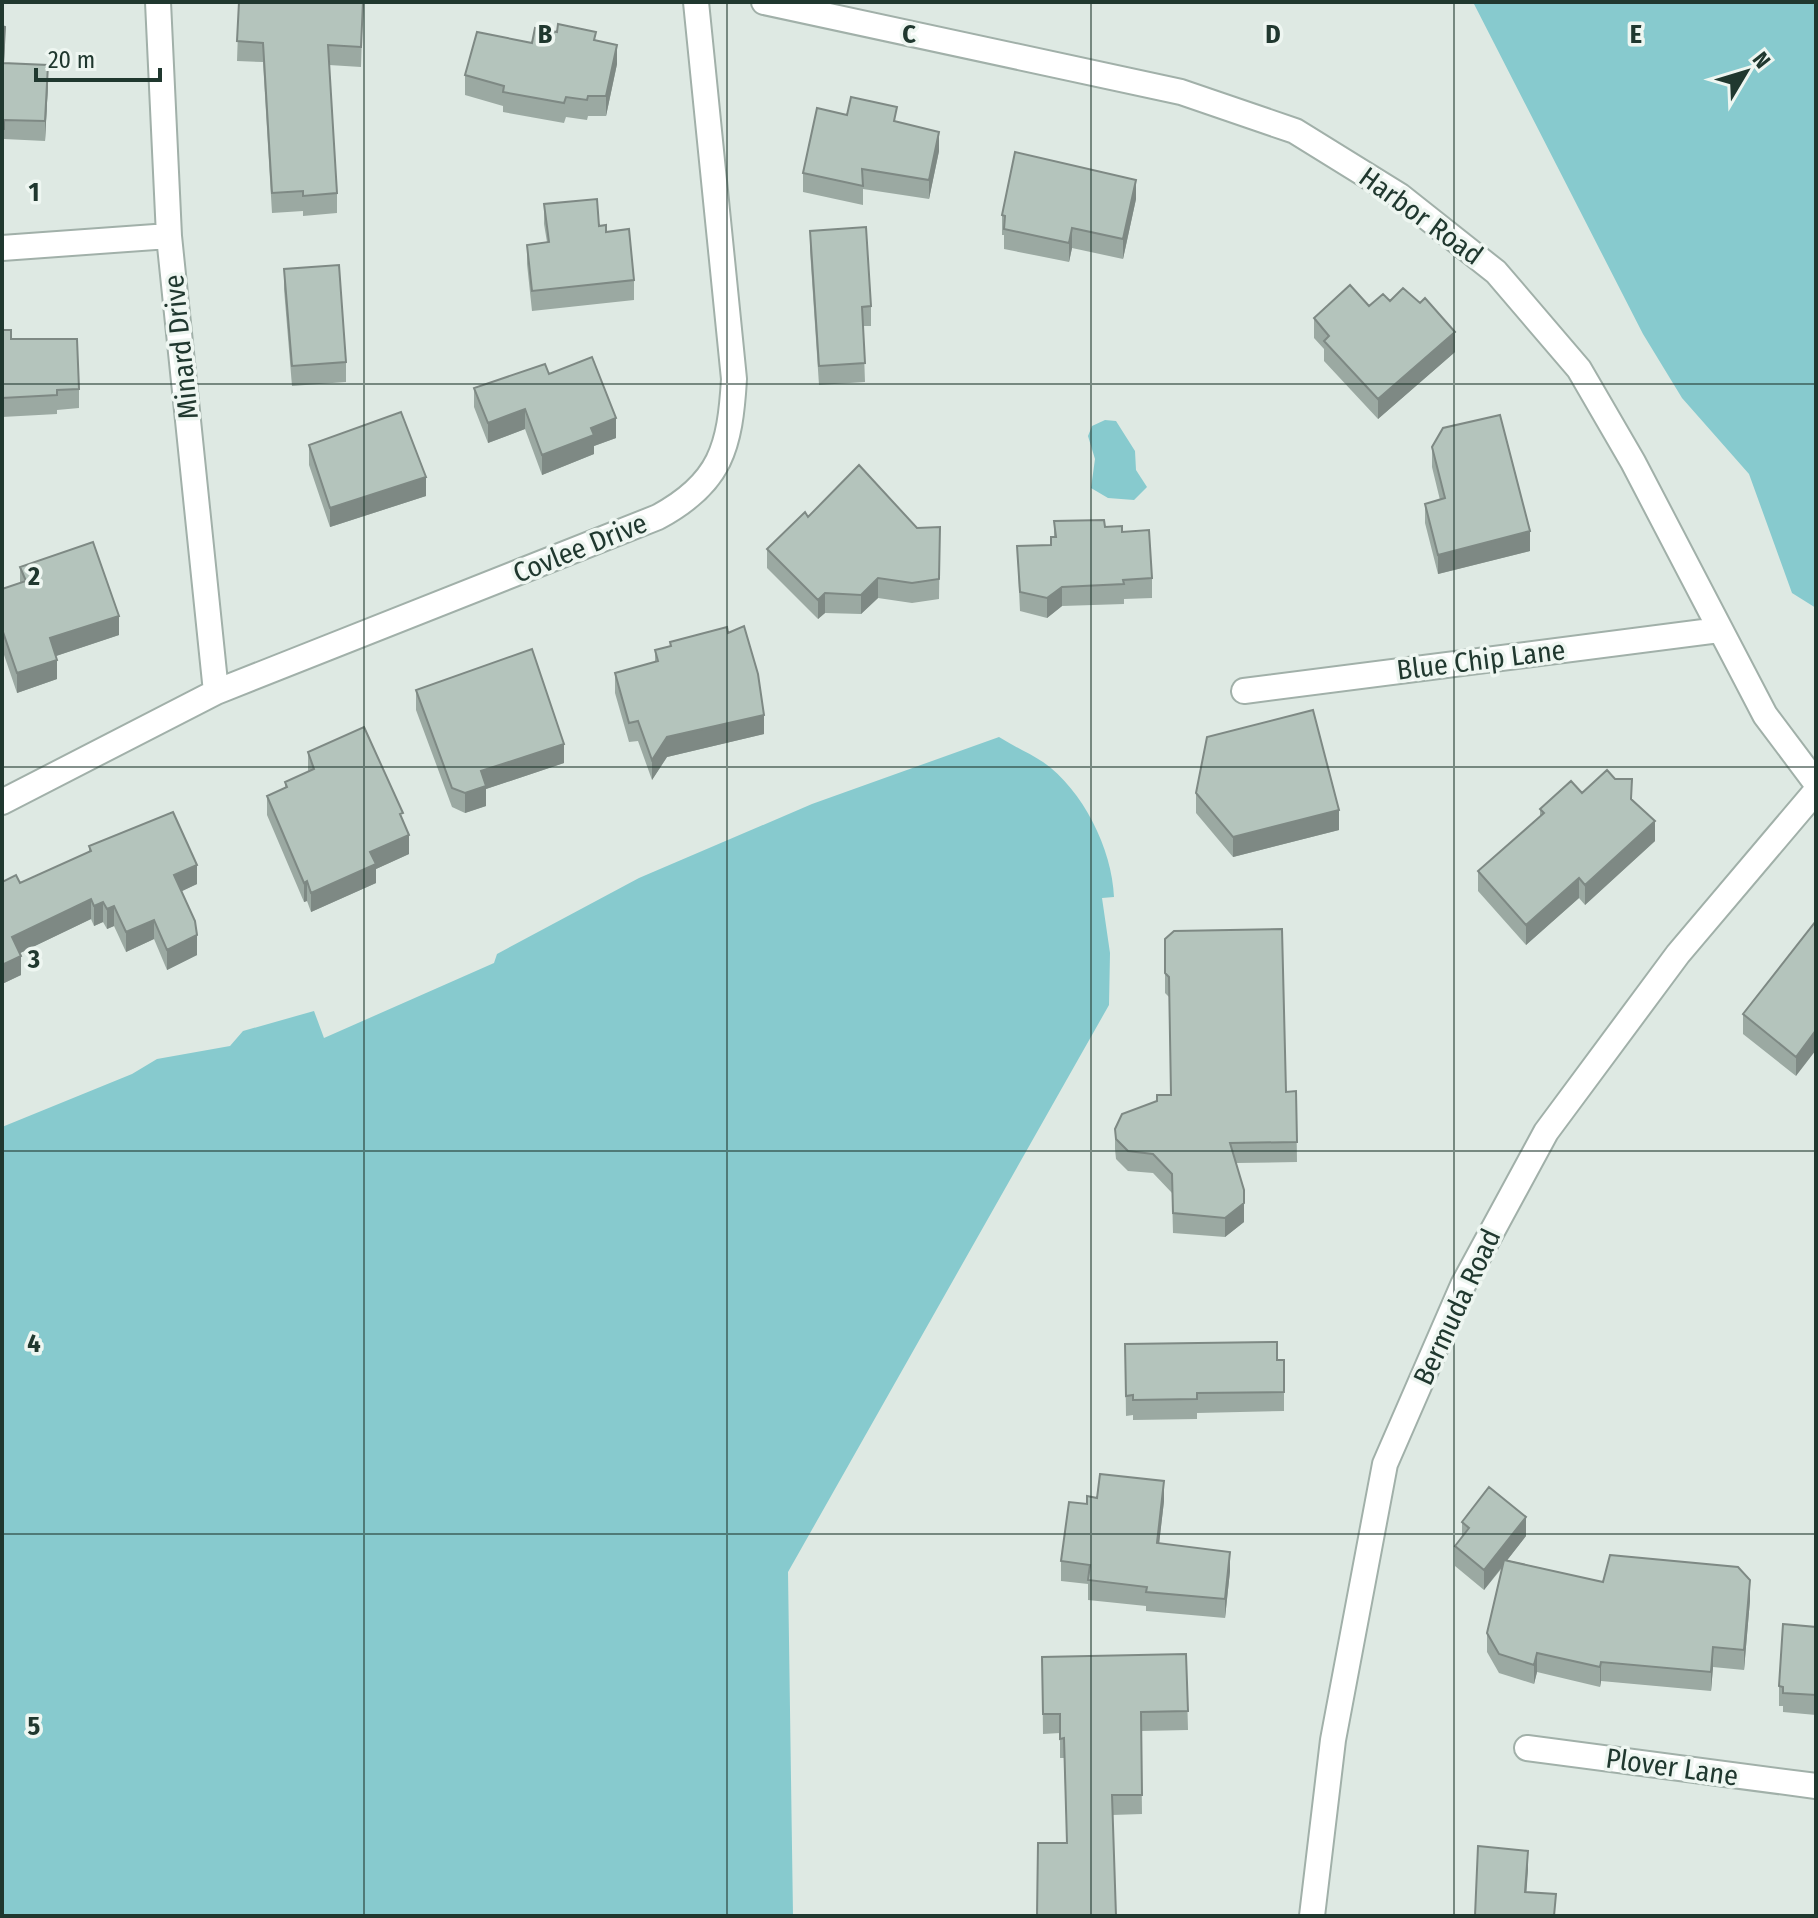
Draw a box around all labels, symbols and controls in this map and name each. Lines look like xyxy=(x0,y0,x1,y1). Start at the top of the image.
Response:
text: B xyxy=(538,19,553,50)
text: C xyxy=(902,19,916,50)
text: D xyxy=(1265,19,1281,50)
text: E xyxy=(1630,19,1642,50)
scale bar xyxy=(36,32,160,82)
north arrow xyxy=(1706,32,1786,112)
text: 20 m xyxy=(48,46,95,74)
text: N xyxy=(1747,46,1776,74)
street label: Harbor Road xyxy=(1353,160,1489,272)
text: 1 xyxy=(29,177,40,208)
street label: Minard Drive xyxy=(157,273,205,421)
street label: Covlee Drive xyxy=(508,506,652,590)
text: 2 xyxy=(27,561,40,592)
street label: Blue Chip Lane xyxy=(1395,633,1567,687)
text: 3 xyxy=(27,944,40,975)
street label: Bermuda Road xyxy=(1406,1224,1508,1390)
text: 4 xyxy=(27,1328,41,1359)
text: 5 xyxy=(28,1711,41,1742)
street label: Plover Lane xyxy=(1604,1741,1740,1793)

